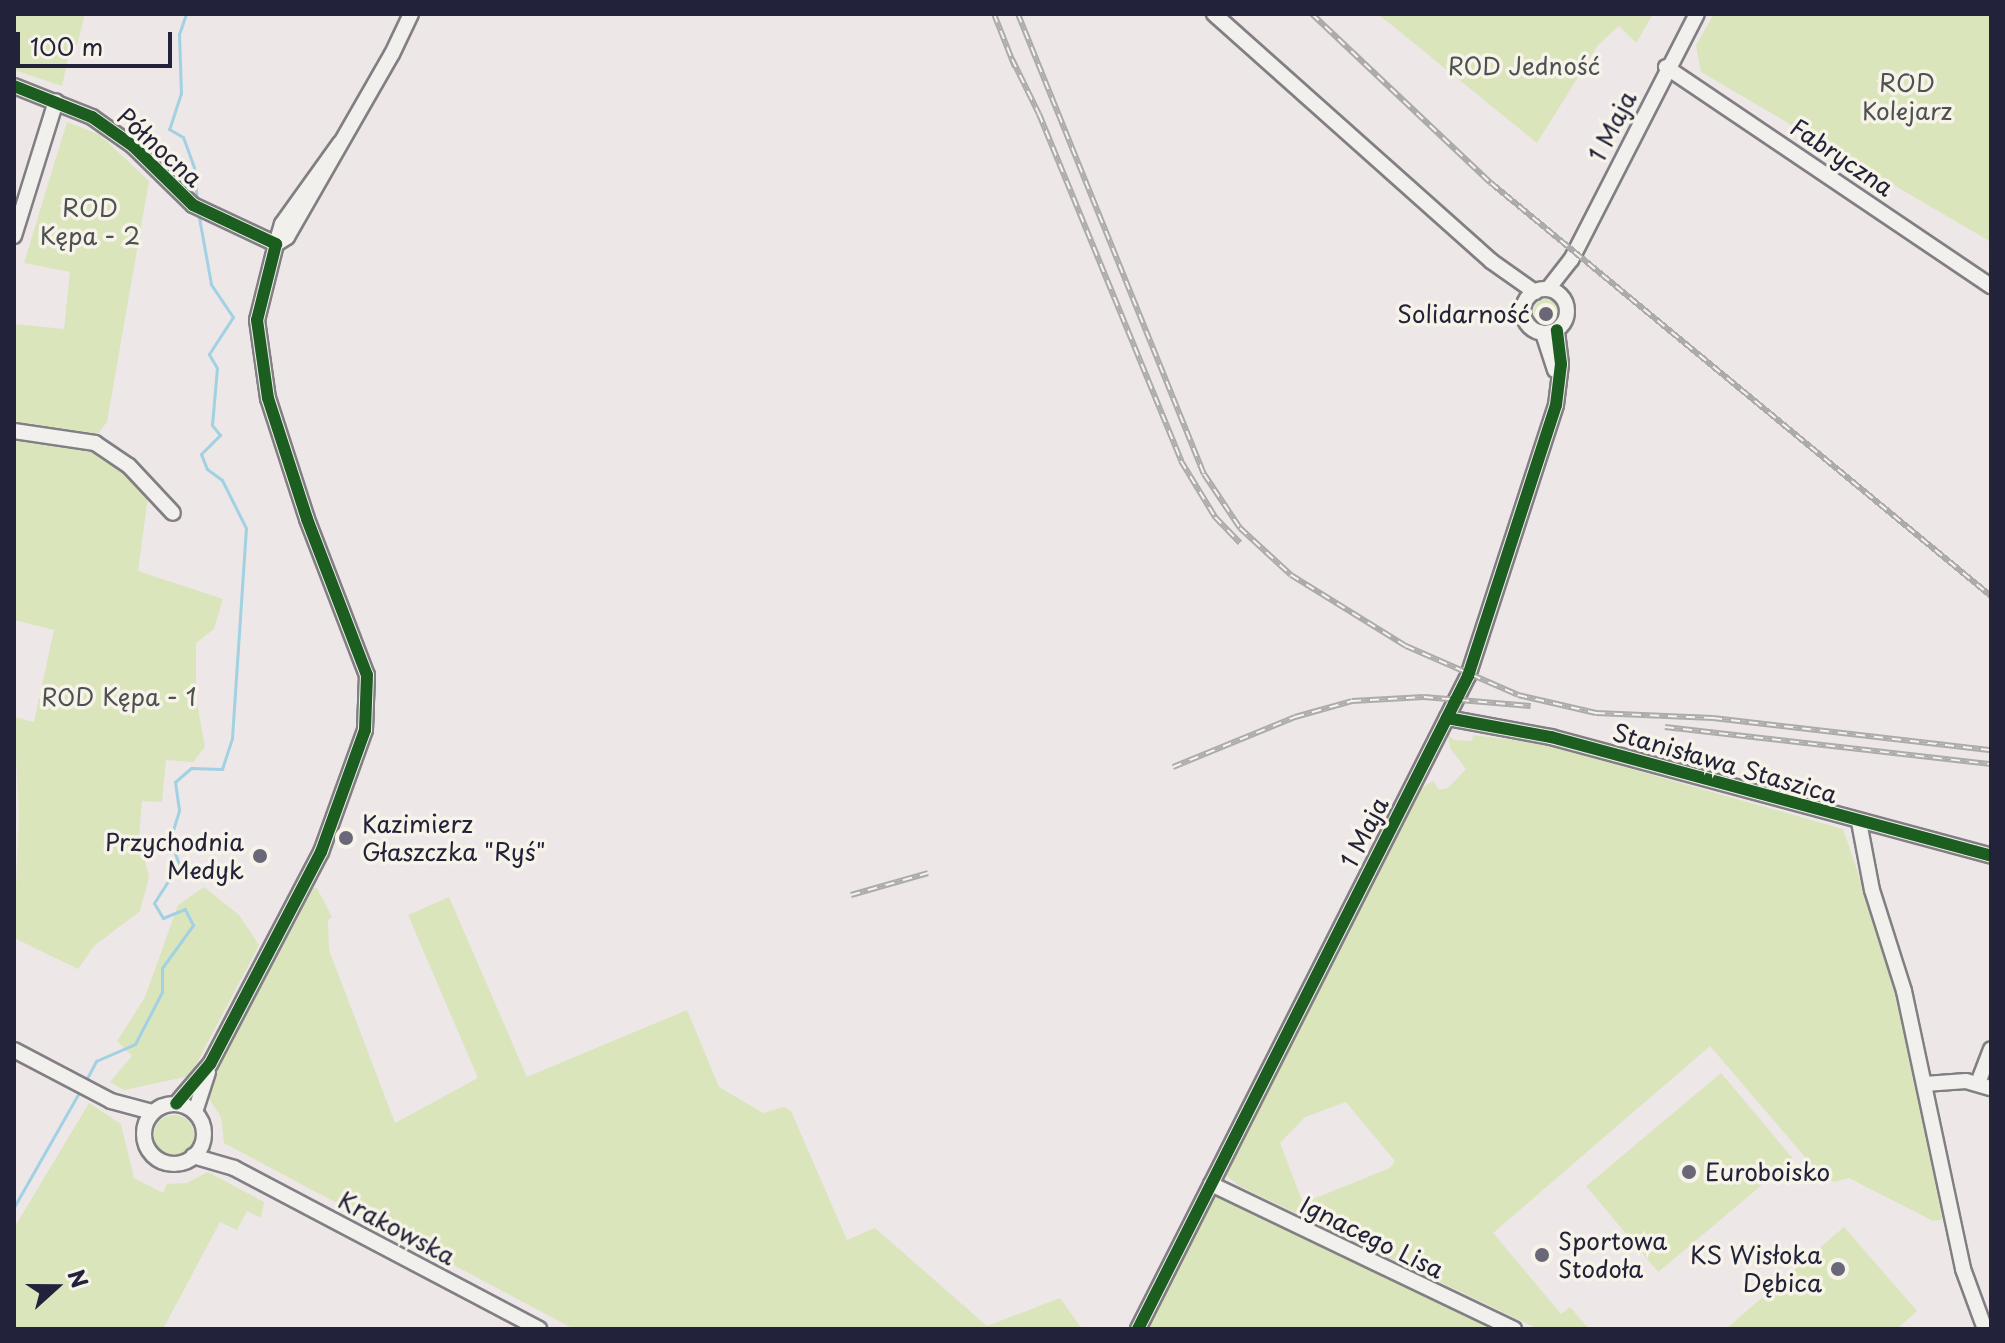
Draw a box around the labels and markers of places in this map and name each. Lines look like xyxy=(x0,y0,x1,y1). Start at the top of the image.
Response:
place label: Solidarność xyxy=(1397,300,1530,328)
marker: Solidarność xyxy=(1537,305,1555,323)
place label: Kazimierz Głaszczka "Ryś" xyxy=(362,810,546,866)
place label: Przychodnia Medyk xyxy=(105,828,244,884)
marker: Kazimierz Głaszczka "Ryś" xyxy=(337,829,355,847)
marker: Przychodnia Medyk xyxy=(251,847,269,865)
place label: Euroboisko xyxy=(1705,1158,1830,1186)
marker: Euroboisko xyxy=(1680,1163,1698,1181)
place label: Sportowa Stodoła xyxy=(1558,1227,1667,1283)
place label: KS Wisłoka Dębica xyxy=(1691,1241,1822,1297)
marker: Sportowa Stodoła xyxy=(1533,1246,1551,1264)
marker: KS Wisłoka Dębica xyxy=(1829,1260,1847,1278)

